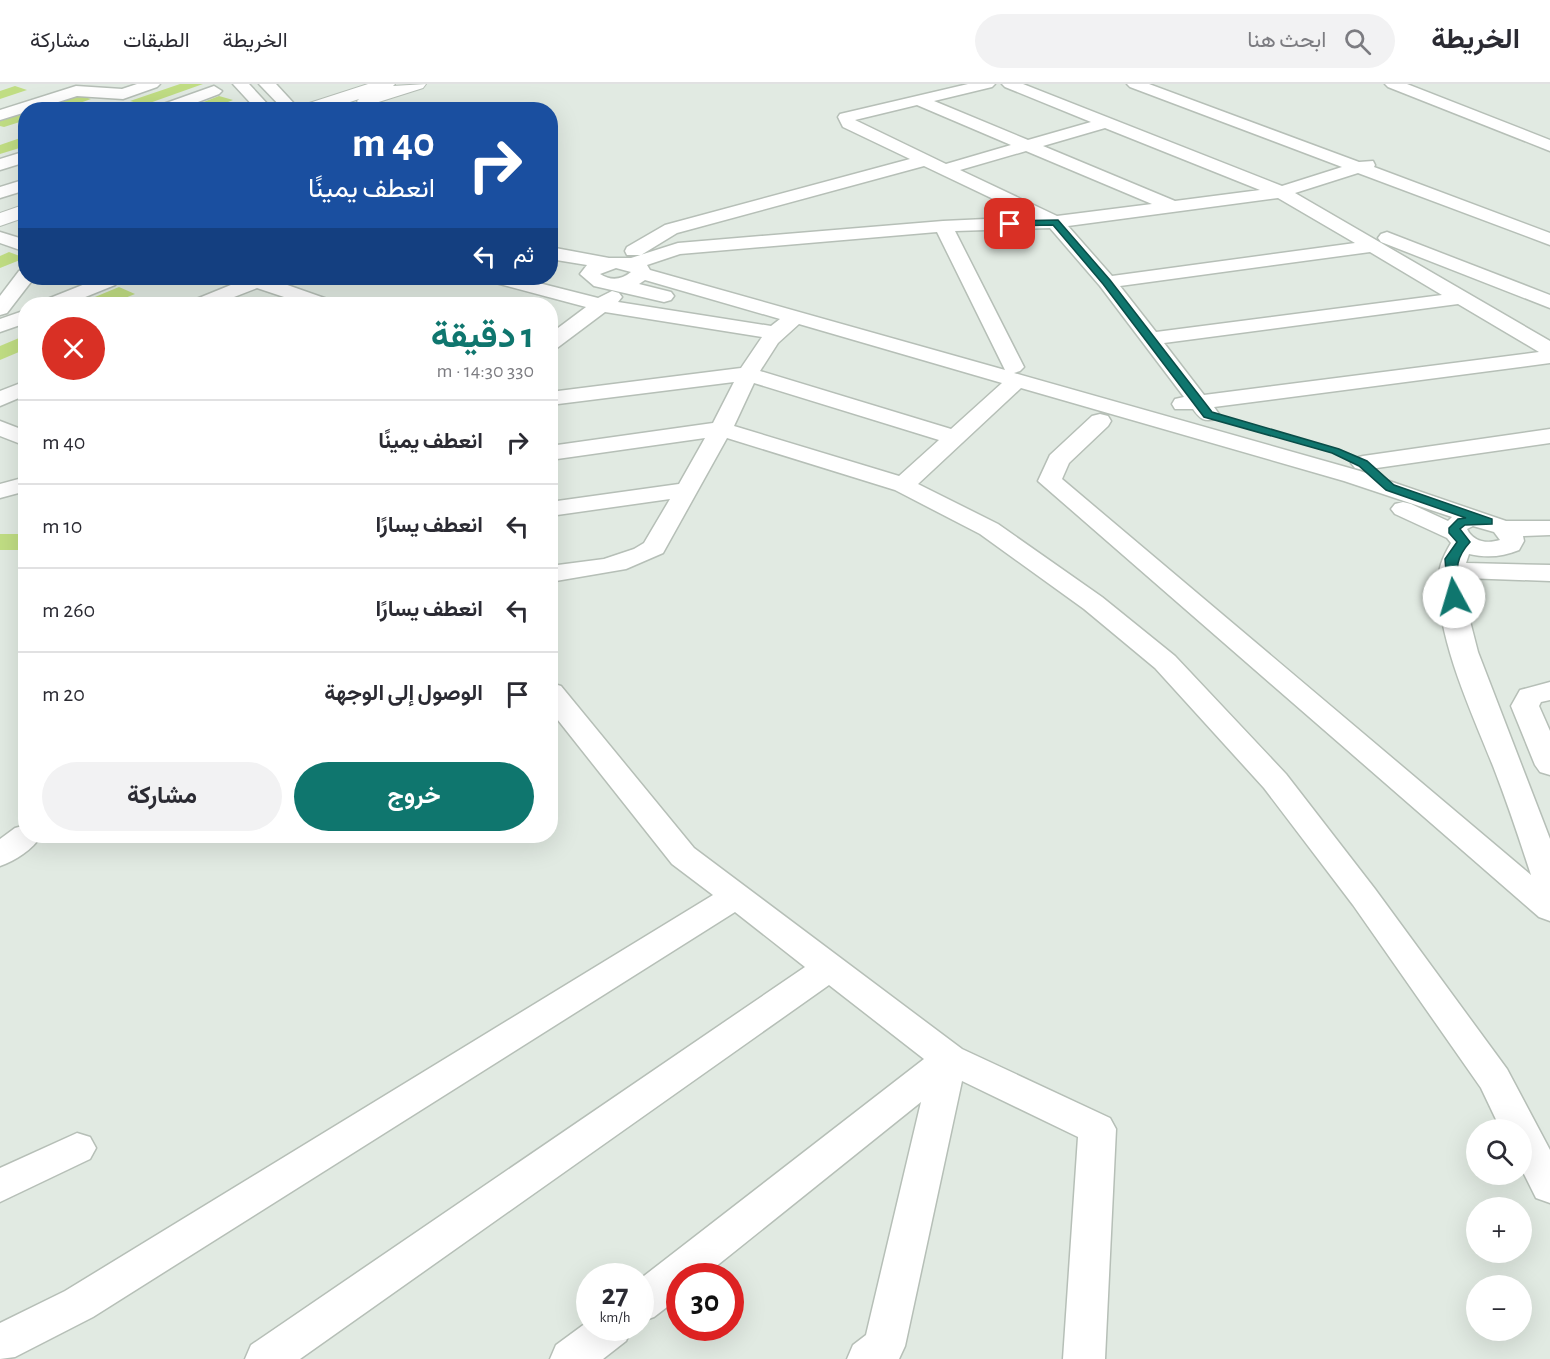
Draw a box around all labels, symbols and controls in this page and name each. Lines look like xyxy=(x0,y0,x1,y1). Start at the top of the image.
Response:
search box xyxy=(975,14,1395,68)
icon: search xyxy=(1341,25,1374,58)
text: الخريطة xyxy=(1431,26,1520,54)
text: ابحث هنا xyxy=(1247,29,1326,51)
text: مشاركة xyxy=(30,30,90,51)
text: الطبقات xyxy=(123,30,190,51)
text: الخريطة xyxy=(223,30,288,51)
text: 40 m xyxy=(352,122,435,164)
icon: right xyxy=(456,126,534,204)
text: انعطف يمينًا xyxy=(308,175,435,202)
pin xyxy=(984,198,1035,249)
icon: arrive xyxy=(993,207,1026,240)
icon: left xyxy=(468,240,501,273)
text: ثم xyxy=(513,244,534,266)
button: close xyxy=(42,317,105,380)
text: 1 دقيقة xyxy=(431,318,534,354)
text: 330 m · 14:30 xyxy=(437,361,534,381)
icon: right xyxy=(501,426,534,459)
text: انعطف يمينًا xyxy=(378,430,483,452)
text: 40 m xyxy=(42,431,85,453)
icon: left xyxy=(501,510,534,543)
text: انعطف يسارًا xyxy=(376,514,483,536)
text: 10 m xyxy=(42,515,82,537)
position arrow xyxy=(1422,565,1486,629)
icon: left xyxy=(501,594,534,627)
text: انعطف يسارًا xyxy=(376,598,483,620)
text: 260 m xyxy=(42,599,95,621)
icon: arrive xyxy=(501,678,534,711)
text: الوصول إلى الوجهة xyxy=(324,682,483,704)
text: 20 m xyxy=(42,683,85,705)
button: مشاركة xyxy=(42,762,282,831)
button: خروج xyxy=(294,762,534,831)
map controls xyxy=(1466,1119,1532,1341)
button: search xyxy=(1466,1119,1532,1185)
button: + xyxy=(1466,1197,1532,1263)
speed limit sign: 30 xyxy=(666,1263,744,1341)
button: − xyxy=(1466,1275,1532,1341)
text: 27 xyxy=(601,1280,629,1310)
text: km/h xyxy=(600,1310,630,1325)

